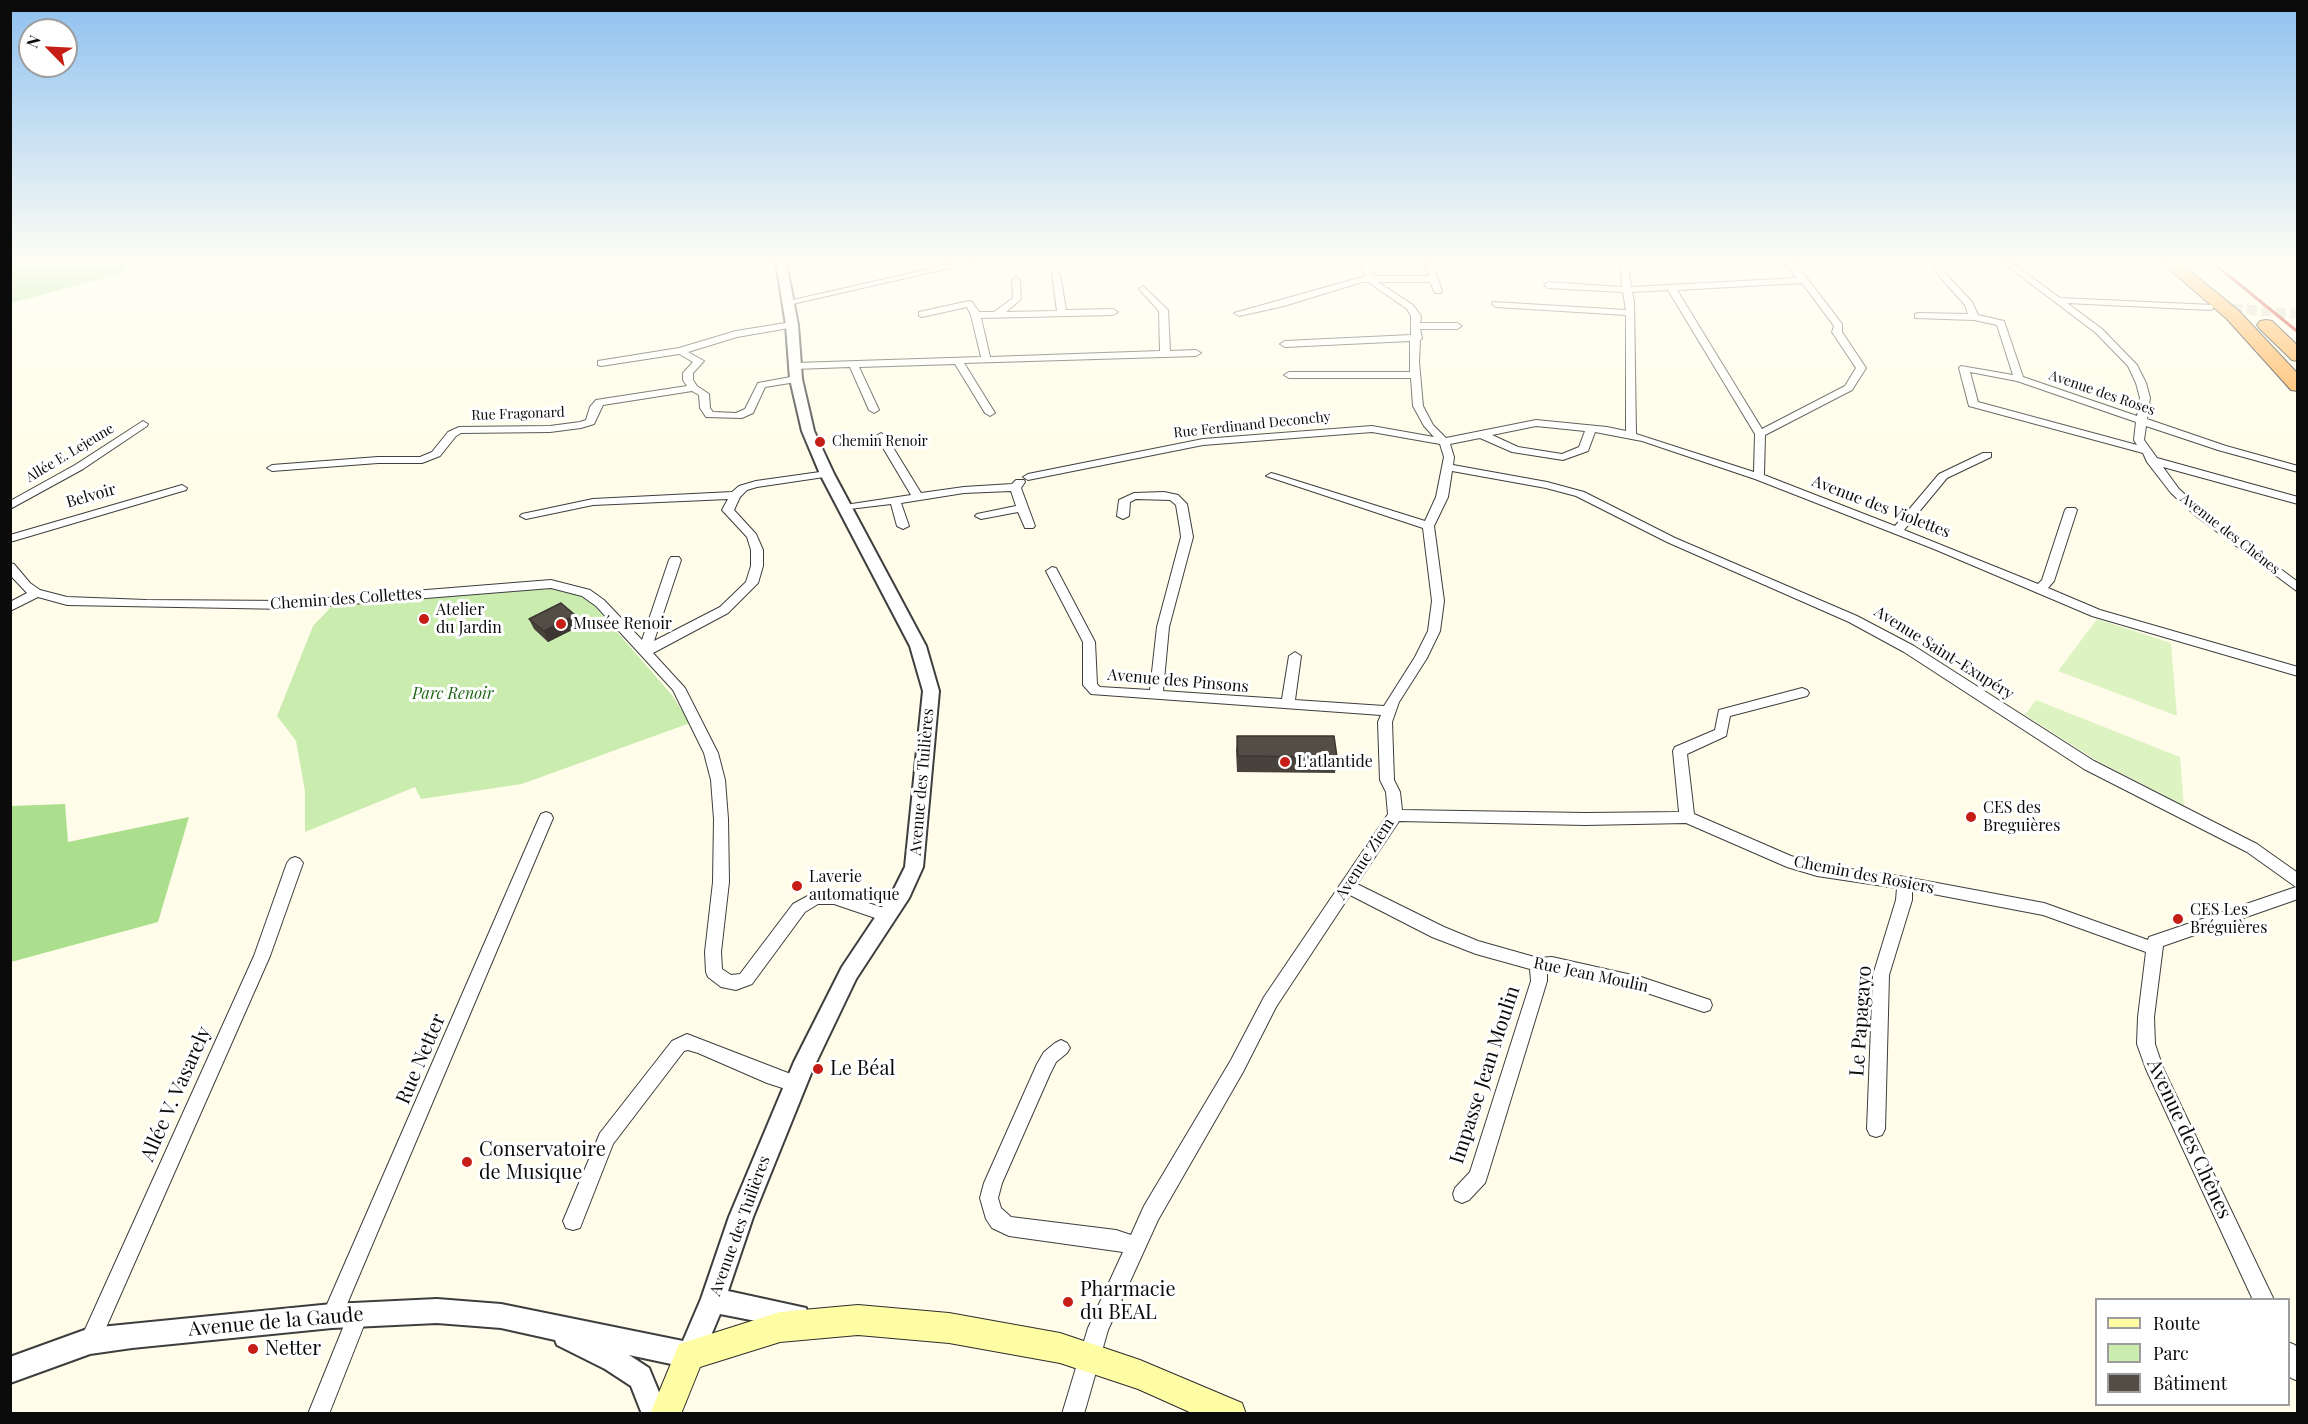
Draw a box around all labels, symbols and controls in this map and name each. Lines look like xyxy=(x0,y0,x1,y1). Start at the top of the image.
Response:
north arrow xyxy=(18,18,78,78)
text: N xyxy=(21,32,45,51)
street label: Avenue des Roses xyxy=(2047,367,2157,419)
street label: Rue Fragonard xyxy=(471,404,565,424)
street label: Rue Ferdinand Deconchy xyxy=(1173,408,1331,442)
street label: Allée E. Lejeune xyxy=(23,420,117,486)
place label: Chemin Renoir xyxy=(832,434,928,450)
marker: Chemin Renoir xyxy=(813,435,827,449)
street label: Avenue des Violettes xyxy=(1809,472,1953,542)
street label: Belvoir xyxy=(64,480,118,512)
street label: Avenue des Chênes xyxy=(2177,490,2283,578)
street label: Chemin des Collettes xyxy=(269,584,423,614)
place label: Atelier du Jardin xyxy=(436,600,502,638)
street label: Avenue Saint-Exupéry xyxy=(1871,602,2017,704)
marker: Atelier du Jardin xyxy=(417,612,431,626)
place label: Musée Renoir xyxy=(573,614,672,634)
marker: Musée Renoir xyxy=(554,617,568,631)
street label: Avenue des Pinsons xyxy=(1107,665,1249,697)
park label: Parc Renoir xyxy=(412,684,494,704)
street label: Avenue des Tuilières xyxy=(906,708,938,856)
place label: L'atlantide xyxy=(1297,752,1373,772)
marker: L'atlantide xyxy=(1278,755,1292,769)
place label: CES des Breguières xyxy=(1983,798,2060,836)
marker: CES des Breguières xyxy=(1964,810,1978,824)
street label: Avenue Ziem xyxy=(1332,815,1398,903)
street label: Chemin des Rosiers xyxy=(1792,852,1936,898)
place label: Laverie automatique xyxy=(809,867,900,905)
marker: Laverie automatique xyxy=(790,879,804,893)
place label: CES Les Bréguières xyxy=(2190,900,2267,938)
marker: CES Les Bréguières xyxy=(2171,912,2185,926)
street label: Rue Jean Moulin xyxy=(1532,953,1650,997)
street label: Le Papagayo xyxy=(1845,965,1877,1077)
street label: Impasse Jean Moulin xyxy=(1445,983,1525,1167)
street label: Rue Netter xyxy=(391,1010,451,1108)
street label: Allée V. Vasarely xyxy=(136,1023,216,1165)
street label: Avenue des Chênes xyxy=(2142,1055,2236,1223)
place label: Le Béal xyxy=(830,1057,895,1081)
marker: Le Béal xyxy=(811,1062,825,1076)
place label: Conservatoire de Musique xyxy=(479,1138,606,1185)
street label: Avenue des Tuilières xyxy=(706,1153,774,1299)
marker: Conservatoire de Musique xyxy=(460,1155,474,1169)
place label: Pharmacie du BEAL xyxy=(1080,1278,1176,1325)
marker: Pharmacie du BEAL xyxy=(1061,1295,1075,1309)
legend xyxy=(2095,1298,2290,1406)
street label: Avenue de la Gaude xyxy=(187,1302,365,1342)
text: Route xyxy=(2153,1311,2200,1335)
place label: Netter xyxy=(265,1337,321,1361)
text: Parc xyxy=(2153,1341,2189,1365)
marker: Netter xyxy=(246,1342,260,1356)
text: Bâtiment xyxy=(2153,1371,2227,1395)

